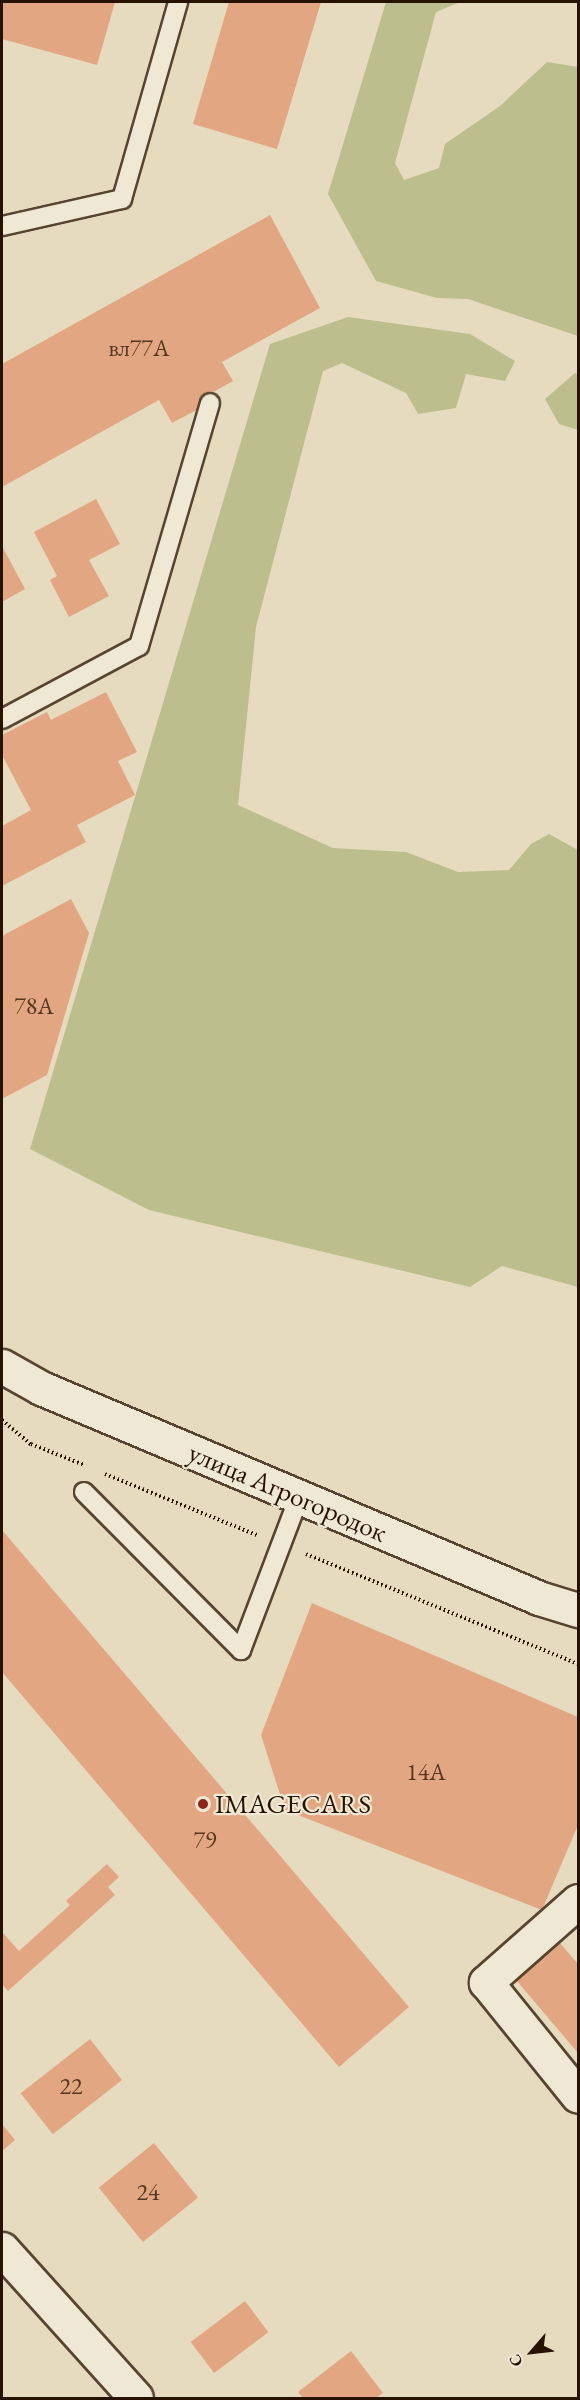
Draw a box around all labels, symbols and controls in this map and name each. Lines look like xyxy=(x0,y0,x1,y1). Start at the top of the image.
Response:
house number: вл77А xyxy=(108,334,170,362)
house number: 78А xyxy=(14,992,54,1020)
street label: улица Агрогородок xyxy=(184,1436,392,1548)
house number: 14А xyxy=(406,1758,446,1786)
place label: IMAGECARS xyxy=(215,1788,371,1820)
marker: IMAGECARS xyxy=(196,1797,210,1811)
house number: 79 xyxy=(193,1826,217,1854)
house number: 22 xyxy=(59,2072,83,2100)
house number: 24 xyxy=(136,2178,160,2206)
north arrow xyxy=(502,2322,562,2382)
text: С xyxy=(504,2351,528,2371)

